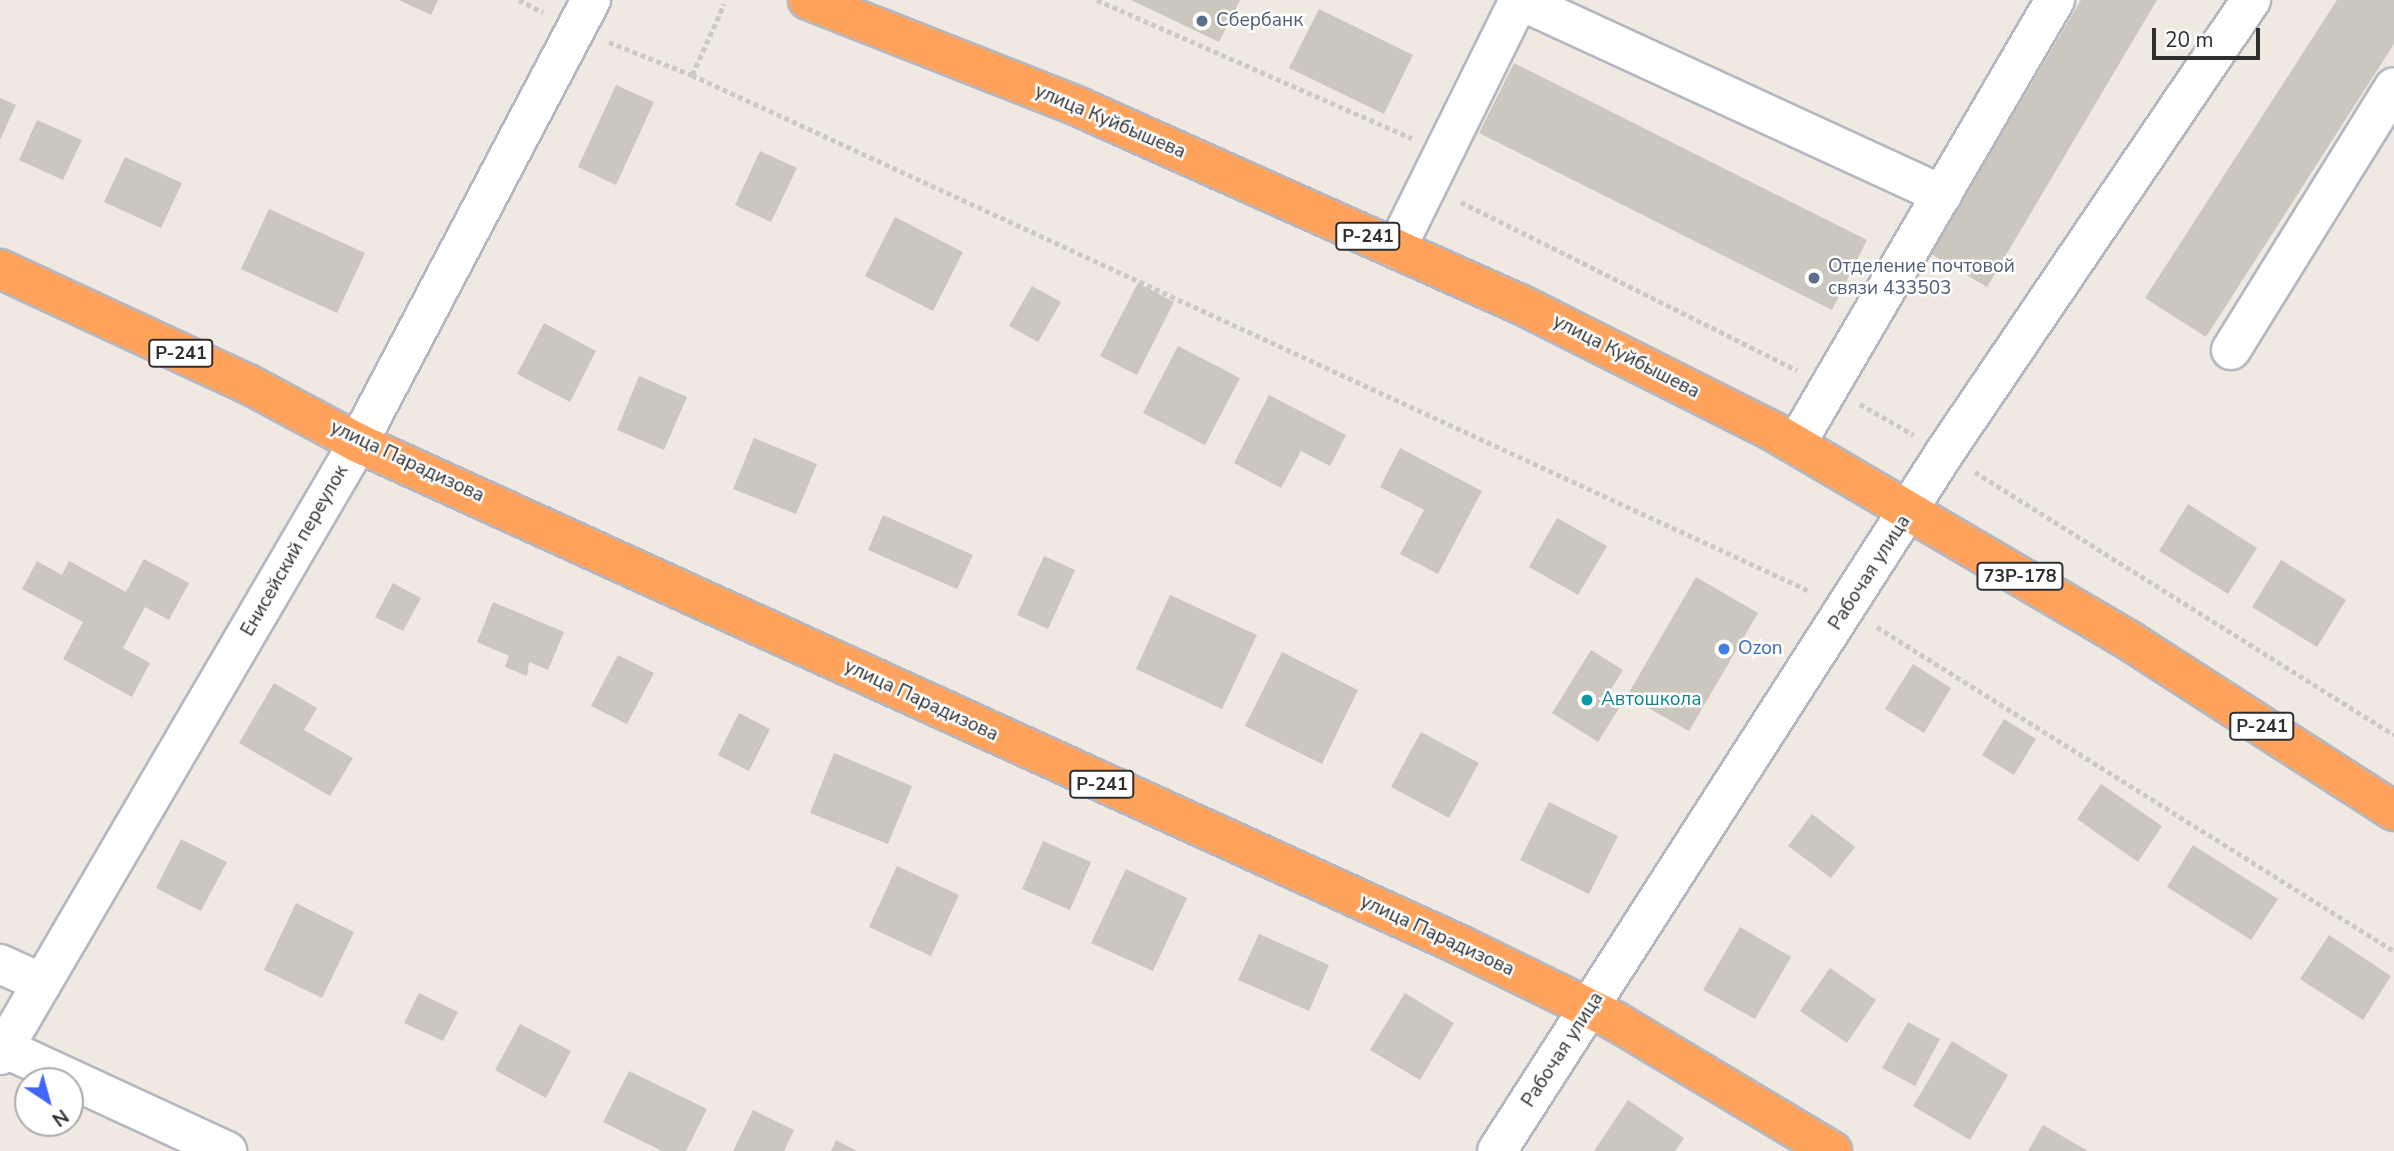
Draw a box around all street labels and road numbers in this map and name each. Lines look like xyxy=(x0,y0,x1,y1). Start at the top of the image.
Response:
street label: улица Куйбышева xyxy=(1031,80,1189,164)
road number: Р-241 xyxy=(1335,222,1401,250)
street label: улица Куйбышева xyxy=(1549,310,1703,404)
road number: Р-241 xyxy=(148,338,214,368)
street label: улица Парадизова xyxy=(326,416,488,508)
street label: Енисейский переулок xyxy=(237,461,353,641)
street label: Рабочая улица xyxy=(1824,511,1916,635)
road number: 73Р-178 xyxy=(1976,562,2064,590)
street label: улица Парадизова xyxy=(840,655,1002,747)
road number: Р-241 xyxy=(2229,712,2295,740)
road number: Р-241 xyxy=(1069,770,1135,798)
street label: улица Парадизова xyxy=(1356,890,1518,982)
street label: Рабочая улица xyxy=(1517,988,1609,1112)

